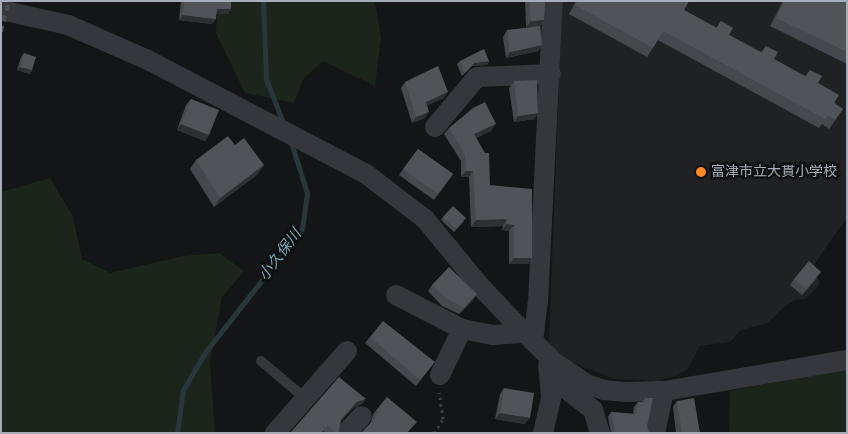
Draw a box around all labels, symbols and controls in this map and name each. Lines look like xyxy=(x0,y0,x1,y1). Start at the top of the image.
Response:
place label: 富津市立大貫小学校 xyxy=(711,164,837,180)
marker: 富津市立大貫小学校 xyxy=(695,166,707,178)
water label: 小久保川 xyxy=(255,226,305,284)

